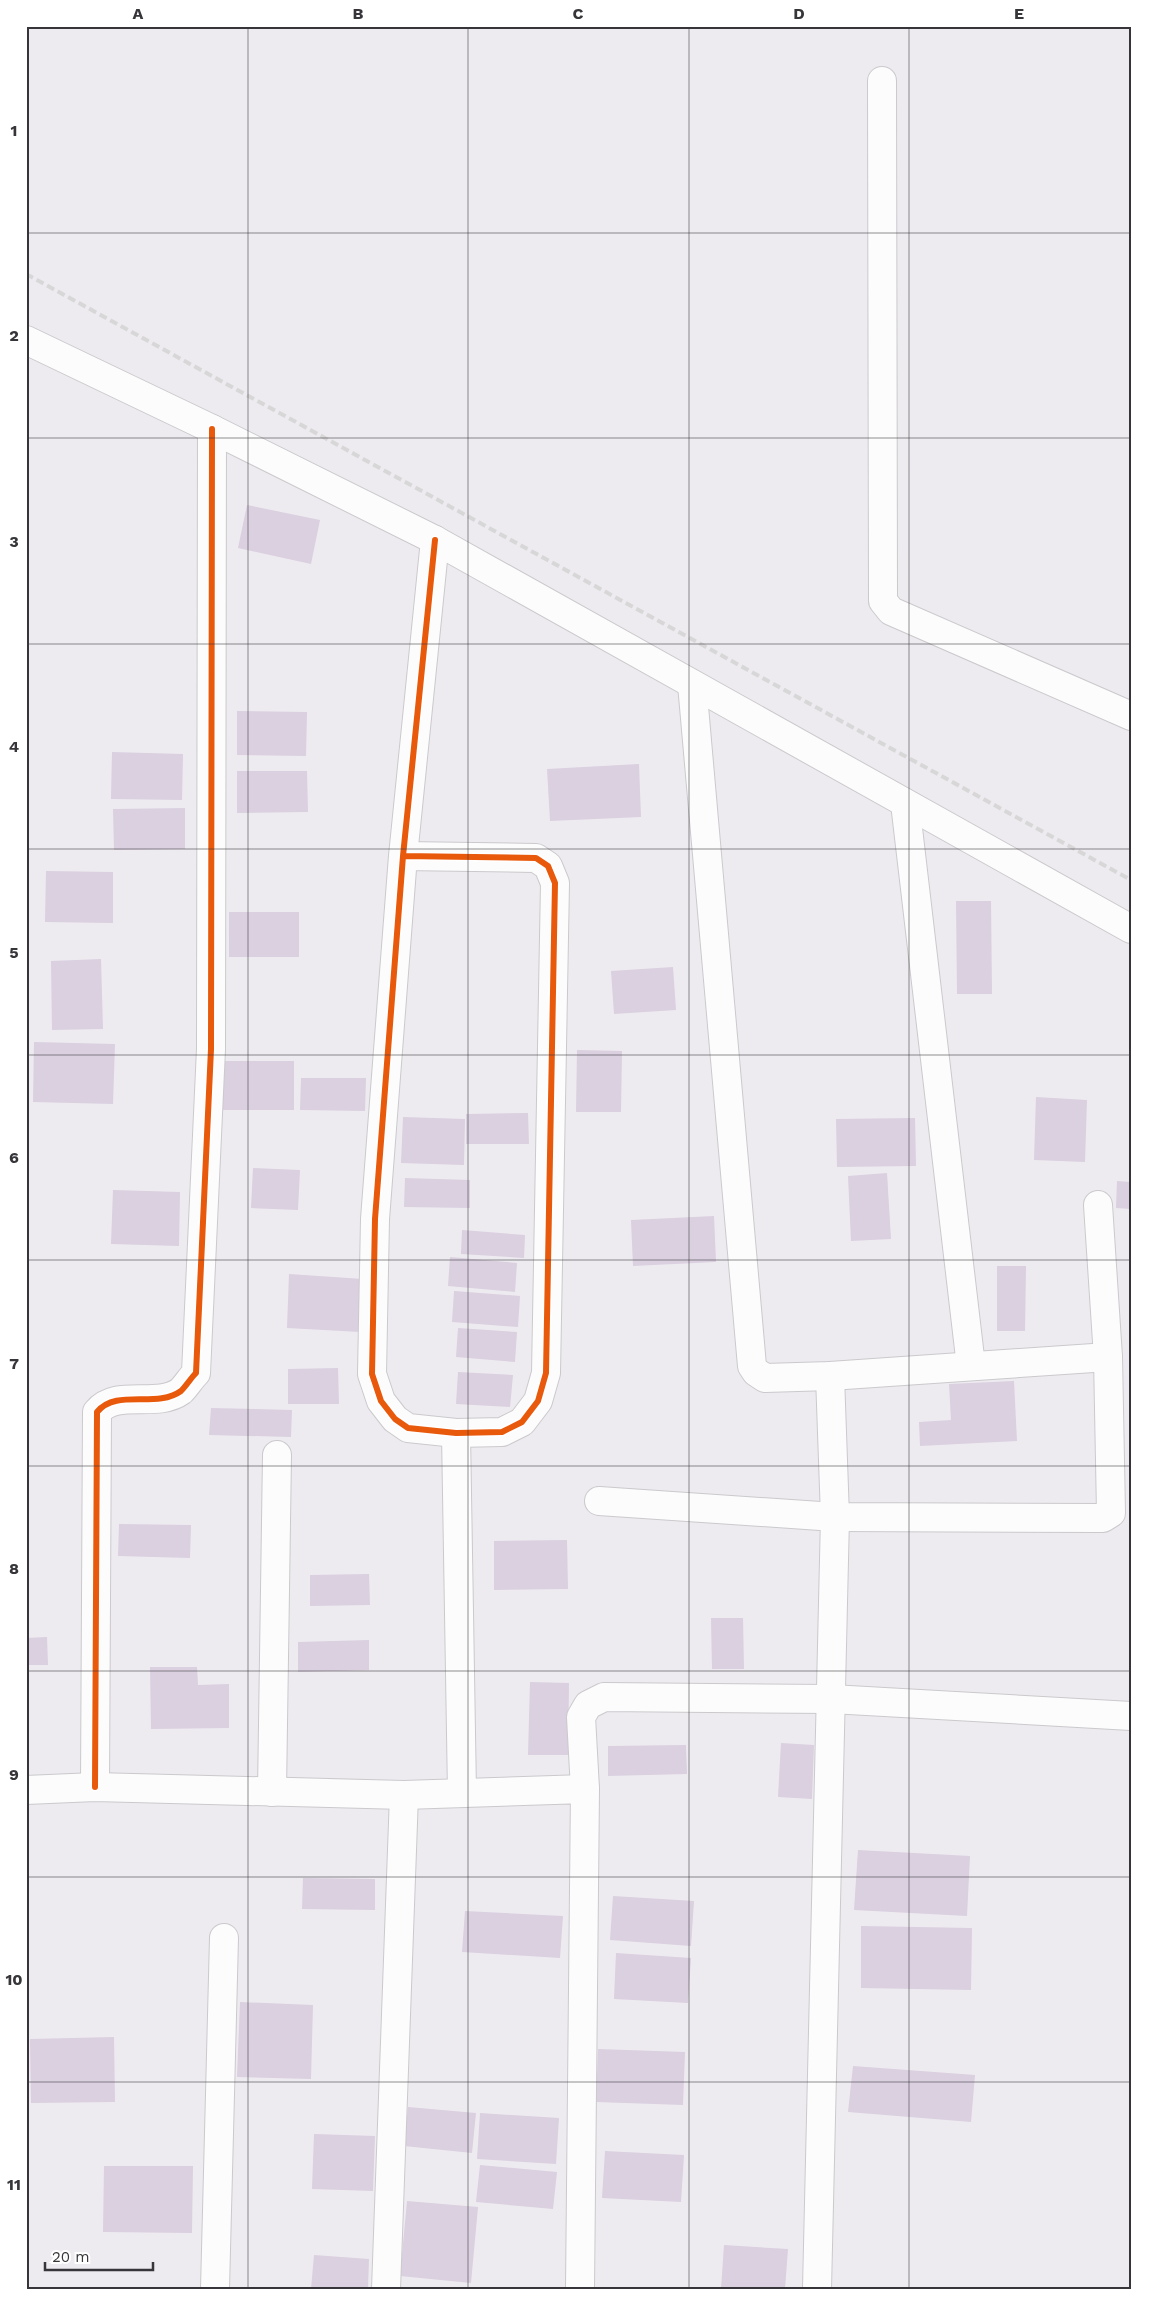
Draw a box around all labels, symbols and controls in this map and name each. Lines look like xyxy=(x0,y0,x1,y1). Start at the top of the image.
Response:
text: A xyxy=(133,4,144,23)
text: B xyxy=(353,4,364,23)
text: C xyxy=(573,4,584,23)
text: D xyxy=(793,4,805,23)
text: E xyxy=(1014,4,1024,23)
text: 1 xyxy=(11,121,17,140)
text: 2 xyxy=(9,326,19,345)
text: 3 xyxy=(9,532,19,551)
text: 4 xyxy=(9,737,19,756)
text: 5 xyxy=(9,943,19,962)
text: 6 xyxy=(9,1148,19,1167)
text: 7 xyxy=(9,1354,19,1373)
text: 8 xyxy=(9,1559,19,1578)
text: 9 xyxy=(9,1765,19,1784)
text: 10 xyxy=(5,1970,23,1989)
text: 11 xyxy=(7,2175,21,2194)
scale bar xyxy=(45,2240,152,2272)
text: 20 m xyxy=(52,2248,90,2266)

